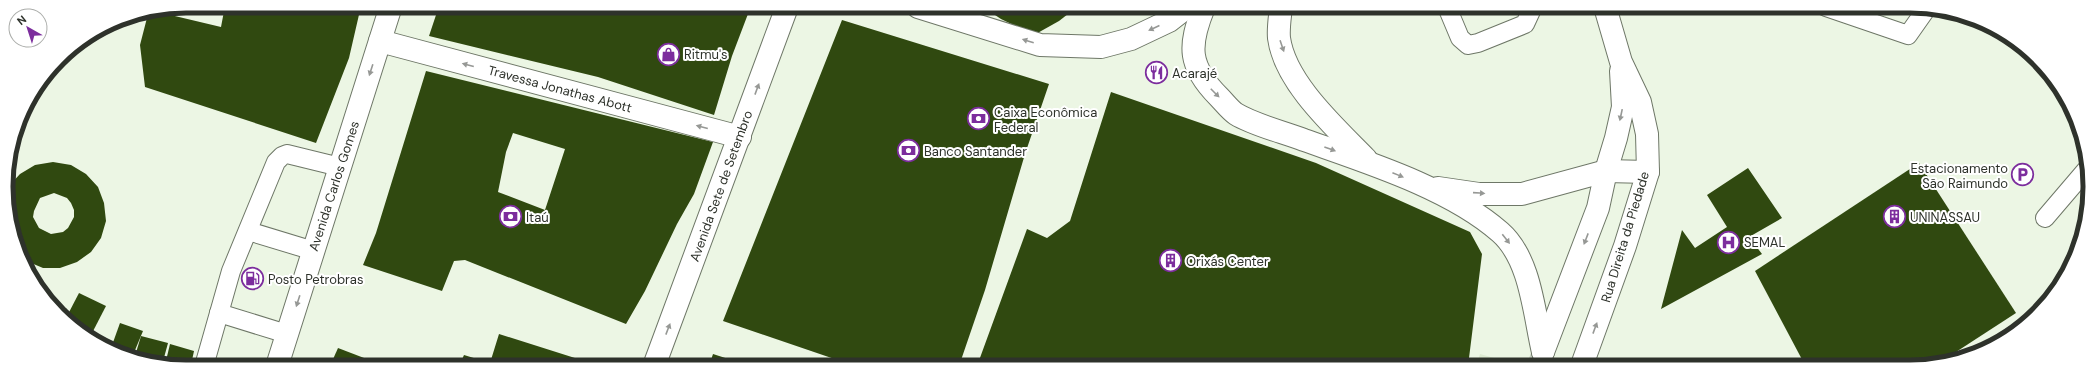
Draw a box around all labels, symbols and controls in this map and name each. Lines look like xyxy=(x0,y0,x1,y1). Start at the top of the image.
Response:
north arrow xyxy=(8,8,48,48)
text: N xyxy=(14,12,29,28)
one-way arrow xyxy=(1149,25,1160,31)
one-way arrow xyxy=(1022,38,1034,44)
one-way arrow xyxy=(1279,40,1285,52)
shop icon: Ritmu's xyxy=(656,41,682,67)
place label: Ritmu's xyxy=(684,46,728,63)
restaurant icon: Acarajé xyxy=(1144,60,1170,86)
one-way arrow xyxy=(462,61,474,67)
street label: Travessa Jonathas Abott xyxy=(486,62,634,116)
one-way arrow xyxy=(368,64,374,76)
place label: Acarajé xyxy=(1172,65,1217,82)
one-way arrow xyxy=(754,83,760,95)
one-way arrow xyxy=(1210,88,1220,98)
place label: Caixa Econômica Federal xyxy=(994,104,1097,136)
bank icon: Caixa Econômica Federal xyxy=(966,106,992,132)
street label: Avenida Sete de Setembro xyxy=(686,108,756,264)
one-way arrow xyxy=(1618,108,1624,121)
street label: Avenida Carlos Gomes xyxy=(305,119,363,253)
one-way arrow xyxy=(696,124,708,130)
bank icon: Banco Santander xyxy=(896,138,922,164)
place label: Banco Santander xyxy=(924,143,1027,160)
one-way arrow xyxy=(1325,147,1337,153)
place label: Estacionamento São Raimundo xyxy=(1910,160,2008,192)
parking icon: Estacionamento São Raimundo xyxy=(2010,162,2036,188)
street label: Rua Direita da Piedade xyxy=(1597,170,1653,304)
one-way arrow xyxy=(1393,172,1404,178)
one-way arrow xyxy=(1473,190,1485,197)
bank icon: Itaú xyxy=(498,204,524,230)
building icon: UNINASSAU xyxy=(1882,204,1908,230)
place label: Itaú xyxy=(526,209,549,226)
place label: UNINASSAU xyxy=(1910,209,1980,226)
hospital icon: SEMAL xyxy=(1715,229,1741,255)
one-way arrow xyxy=(1501,233,1510,244)
one-way arrow xyxy=(1583,234,1589,246)
place label: SEMAL xyxy=(1744,234,1785,251)
building icon: Orixás Center xyxy=(1158,248,1184,274)
place label: Orixás Center xyxy=(1186,253,1269,270)
fuel station icon: Posto Petrobras xyxy=(240,266,266,292)
place label: Posto Petrobras xyxy=(268,271,363,288)
one-way arrow xyxy=(295,295,301,307)
one-way arrow xyxy=(1593,322,1599,334)
one-way arrow xyxy=(665,323,671,335)

